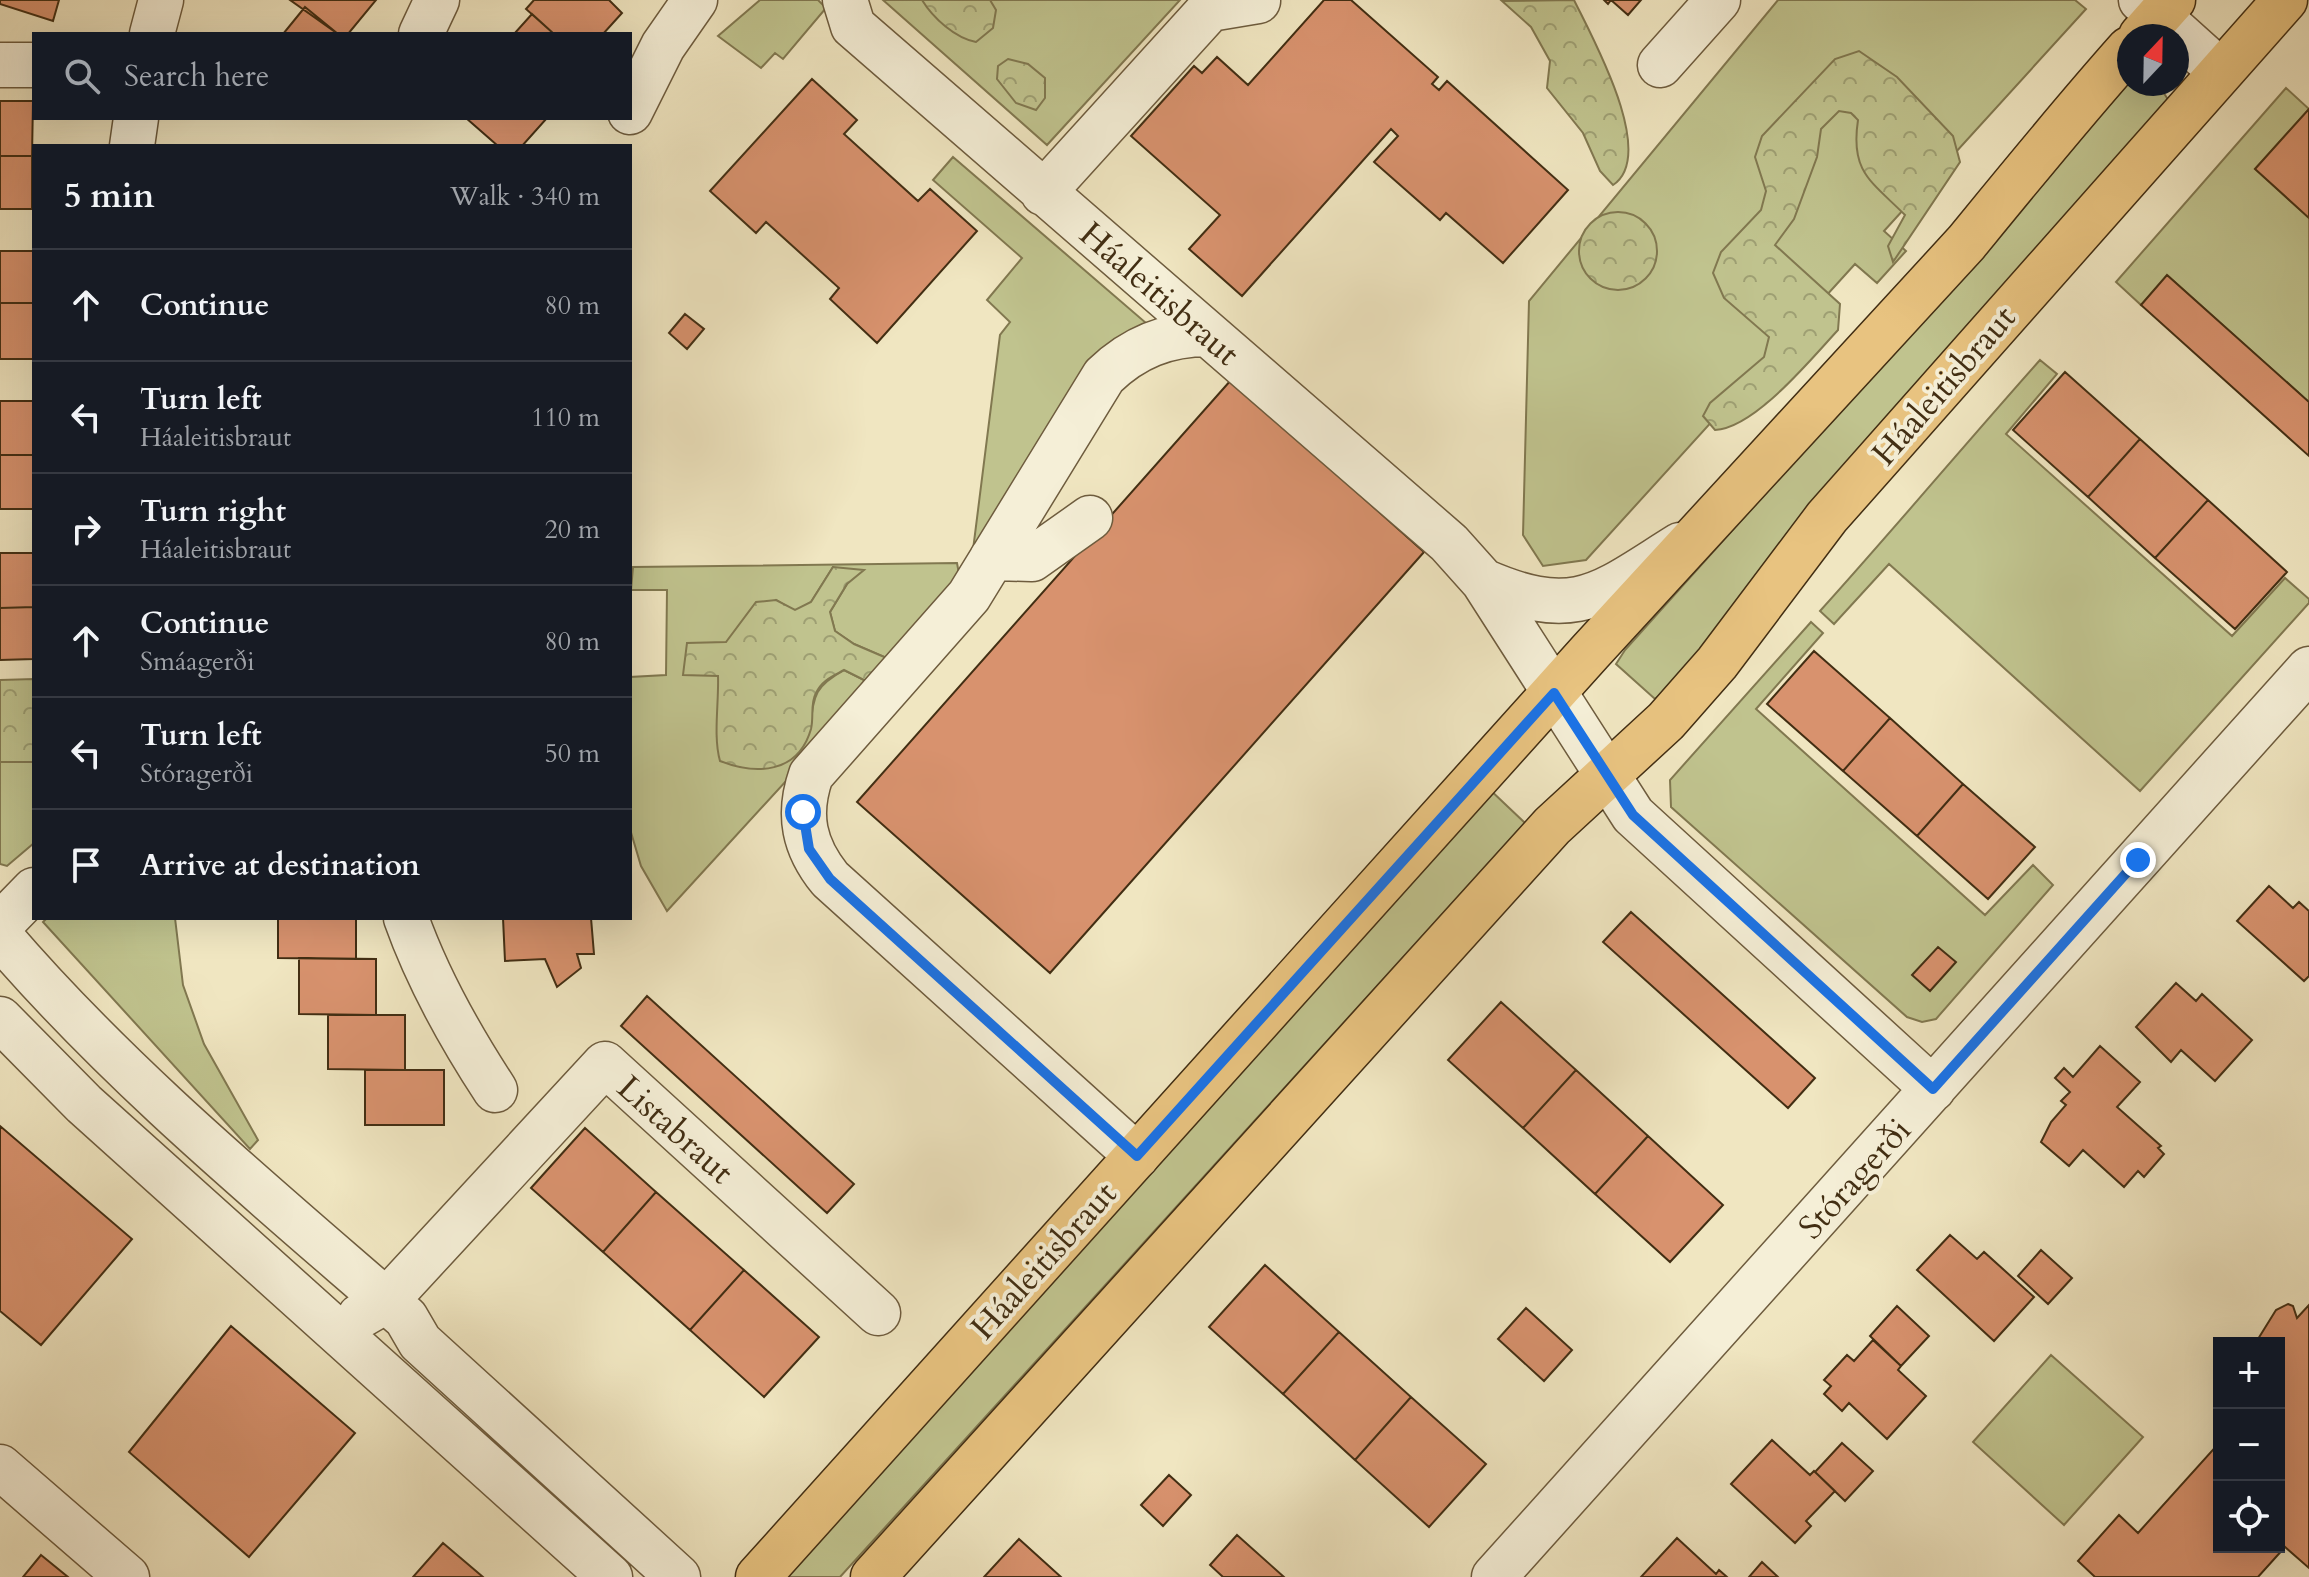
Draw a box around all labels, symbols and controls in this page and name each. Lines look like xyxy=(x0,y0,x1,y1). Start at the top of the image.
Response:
north arrow xyxy=(2117,24,2189,96)
search box xyxy=(32,32,632,120)
icon: search xyxy=(60,54,104,98)
text: Search here xyxy=(124,56,269,97)
text: 5 min xyxy=(64,173,155,219)
text: Walk · 340 m xyxy=(450,179,600,214)
street label: Háaleitisbraut xyxy=(1070,211,1249,376)
icon: ahead xyxy=(64,283,108,327)
text: Continue xyxy=(140,285,269,326)
text: 80 m xyxy=(544,288,600,323)
street label: Háaleitisbraut xyxy=(1861,296,2026,475)
text: Turn left xyxy=(140,379,262,420)
icon: left xyxy=(64,395,108,439)
text: 110 m xyxy=(531,400,600,435)
text: Háaleitisbraut xyxy=(140,420,291,455)
text: Turn right xyxy=(140,491,286,532)
icon: right xyxy=(64,507,108,551)
text: 20 m xyxy=(544,512,600,547)
text: Háaleitisbraut xyxy=(140,532,291,567)
text: Continue xyxy=(140,603,269,644)
icon: ahead xyxy=(64,619,108,663)
text: 80 m xyxy=(544,624,600,659)
text: Smáagerði xyxy=(140,644,255,679)
text: Turn left xyxy=(140,715,262,756)
icon: left xyxy=(64,731,108,775)
text: 50 m xyxy=(544,736,600,771)
text: Stóragerði xyxy=(140,756,253,791)
route start xyxy=(785,794,821,830)
route end xyxy=(2120,842,2156,878)
icon: arrive xyxy=(64,843,108,887)
text: Arrive at destination xyxy=(140,845,420,886)
street label: Listabraut xyxy=(607,1065,744,1194)
street label: Stóragerði xyxy=(1788,1108,1921,1249)
street label: Háaleitisbraut xyxy=(960,1172,1127,1350)
map controls xyxy=(2213,1337,2285,1553)
button: + xyxy=(2213,1337,2285,1409)
button: − xyxy=(2213,1409,2285,1481)
button: locate xyxy=(2213,1481,2285,1553)

